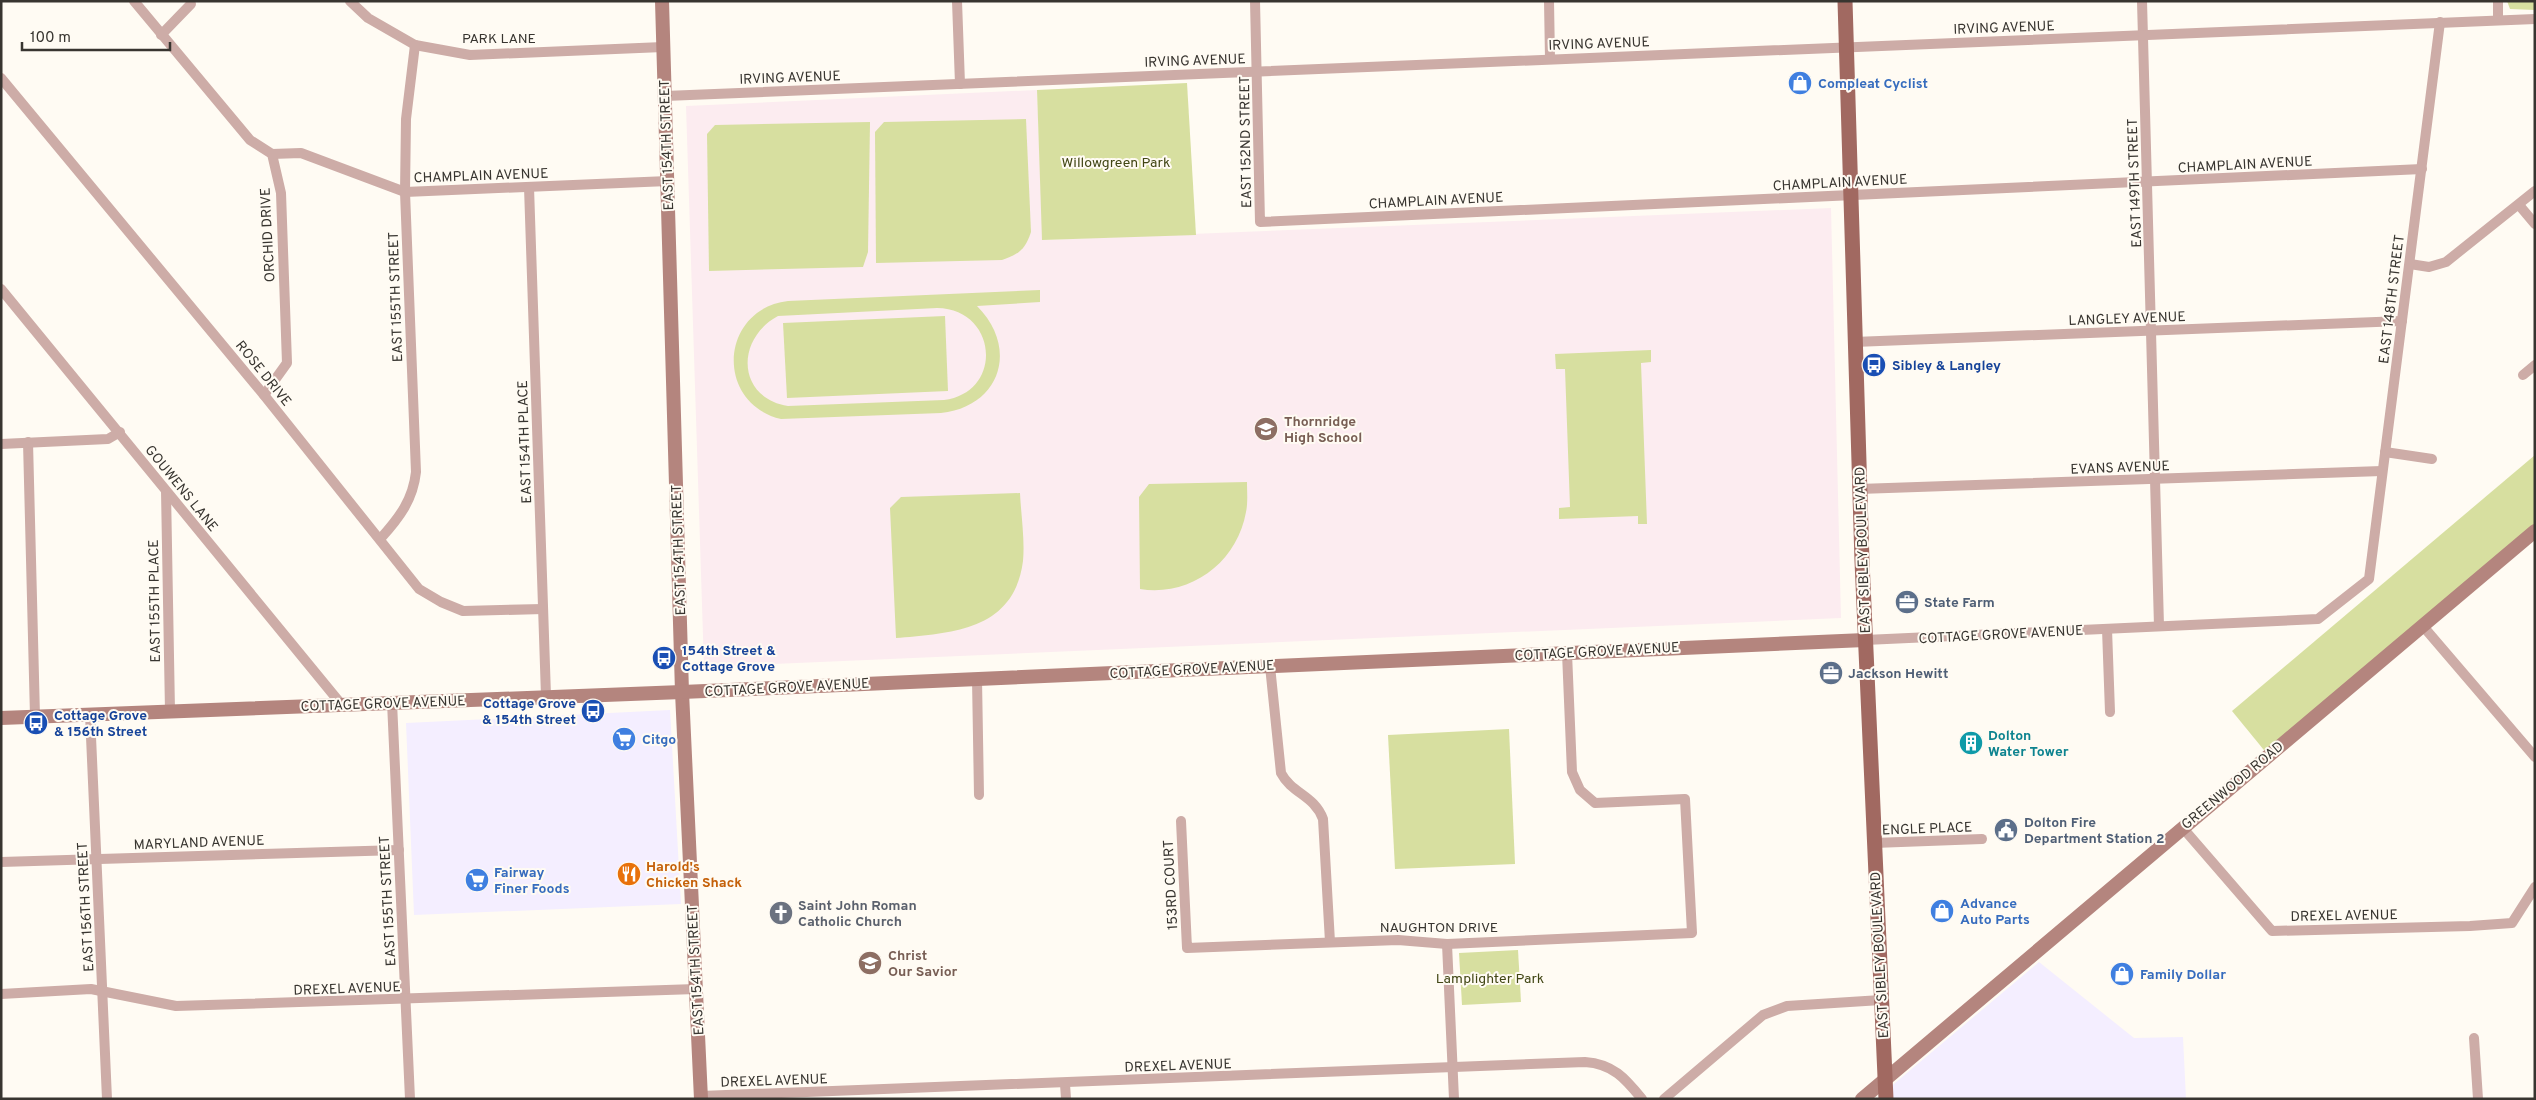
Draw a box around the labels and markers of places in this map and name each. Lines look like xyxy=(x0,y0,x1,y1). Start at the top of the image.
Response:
shop icon: Compleat Cyclist xyxy=(1787,70,1813,96)
place label: Compleat Cyclist xyxy=(1818,76,1928,93)
bus stop icon: Sibley & Langley xyxy=(1861,352,1887,378)
place label: Sibley & Langley xyxy=(1892,358,2001,375)
place label: Thornridge High School xyxy=(1284,414,1362,447)
school or university icon: Thornridge High School xyxy=(1253,416,1279,442)
office icon: State Farm xyxy=(1894,589,1920,615)
place label: State Farm xyxy=(1924,595,1995,612)
place label: 154th Street & Cottage Grove xyxy=(682,643,776,676)
bus stop icon: 154th Street & Cottage Grove xyxy=(651,645,677,671)
office icon: Jackson Hewitt xyxy=(1818,660,1844,686)
place label: Jackson Hewitt xyxy=(1848,666,1948,683)
place label: Cottage Grove & 154th Street xyxy=(482,696,576,729)
bus stop icon: Cottage Grove & 154th Street xyxy=(580,698,606,724)
place label: Cottage Grove & 156th Street xyxy=(54,708,147,741)
bus stop icon: Cottage Grove & 156th Street xyxy=(23,710,49,736)
supermarket icon: Citgo xyxy=(611,726,637,752)
place label: Dolton Water Tower xyxy=(1988,728,2069,761)
building icon: Dolton Water Tower xyxy=(1958,730,1984,756)
place label: Citgo xyxy=(642,732,676,749)
place label: Dolton Fire Department Station 2 xyxy=(2024,815,2164,848)
public building icon: Dolton Fire Department Station 2 xyxy=(1993,817,2019,843)
place label: Harold's Chicken Shack xyxy=(646,859,742,892)
restaurant icon: Harold's Chicken Shack xyxy=(616,861,642,887)
place label: Fairway Finer Foods xyxy=(494,865,570,898)
supermarket icon: Fairway Finer Foods xyxy=(464,867,490,893)
place label: Advance Auto Parts xyxy=(1960,896,2030,929)
place label: Saint John Roman Catholic Church xyxy=(798,898,917,931)
shop icon: Advance Auto Parts xyxy=(1929,898,1955,924)
church icon: Saint John Roman Catholic Church xyxy=(768,900,794,926)
place label: Christ Our Savior xyxy=(888,948,958,981)
school or university icon: Christ Our Savior xyxy=(857,950,883,976)
shop icon: Family Dollar xyxy=(2109,961,2135,987)
place label: Family Dollar xyxy=(2140,967,2226,984)

